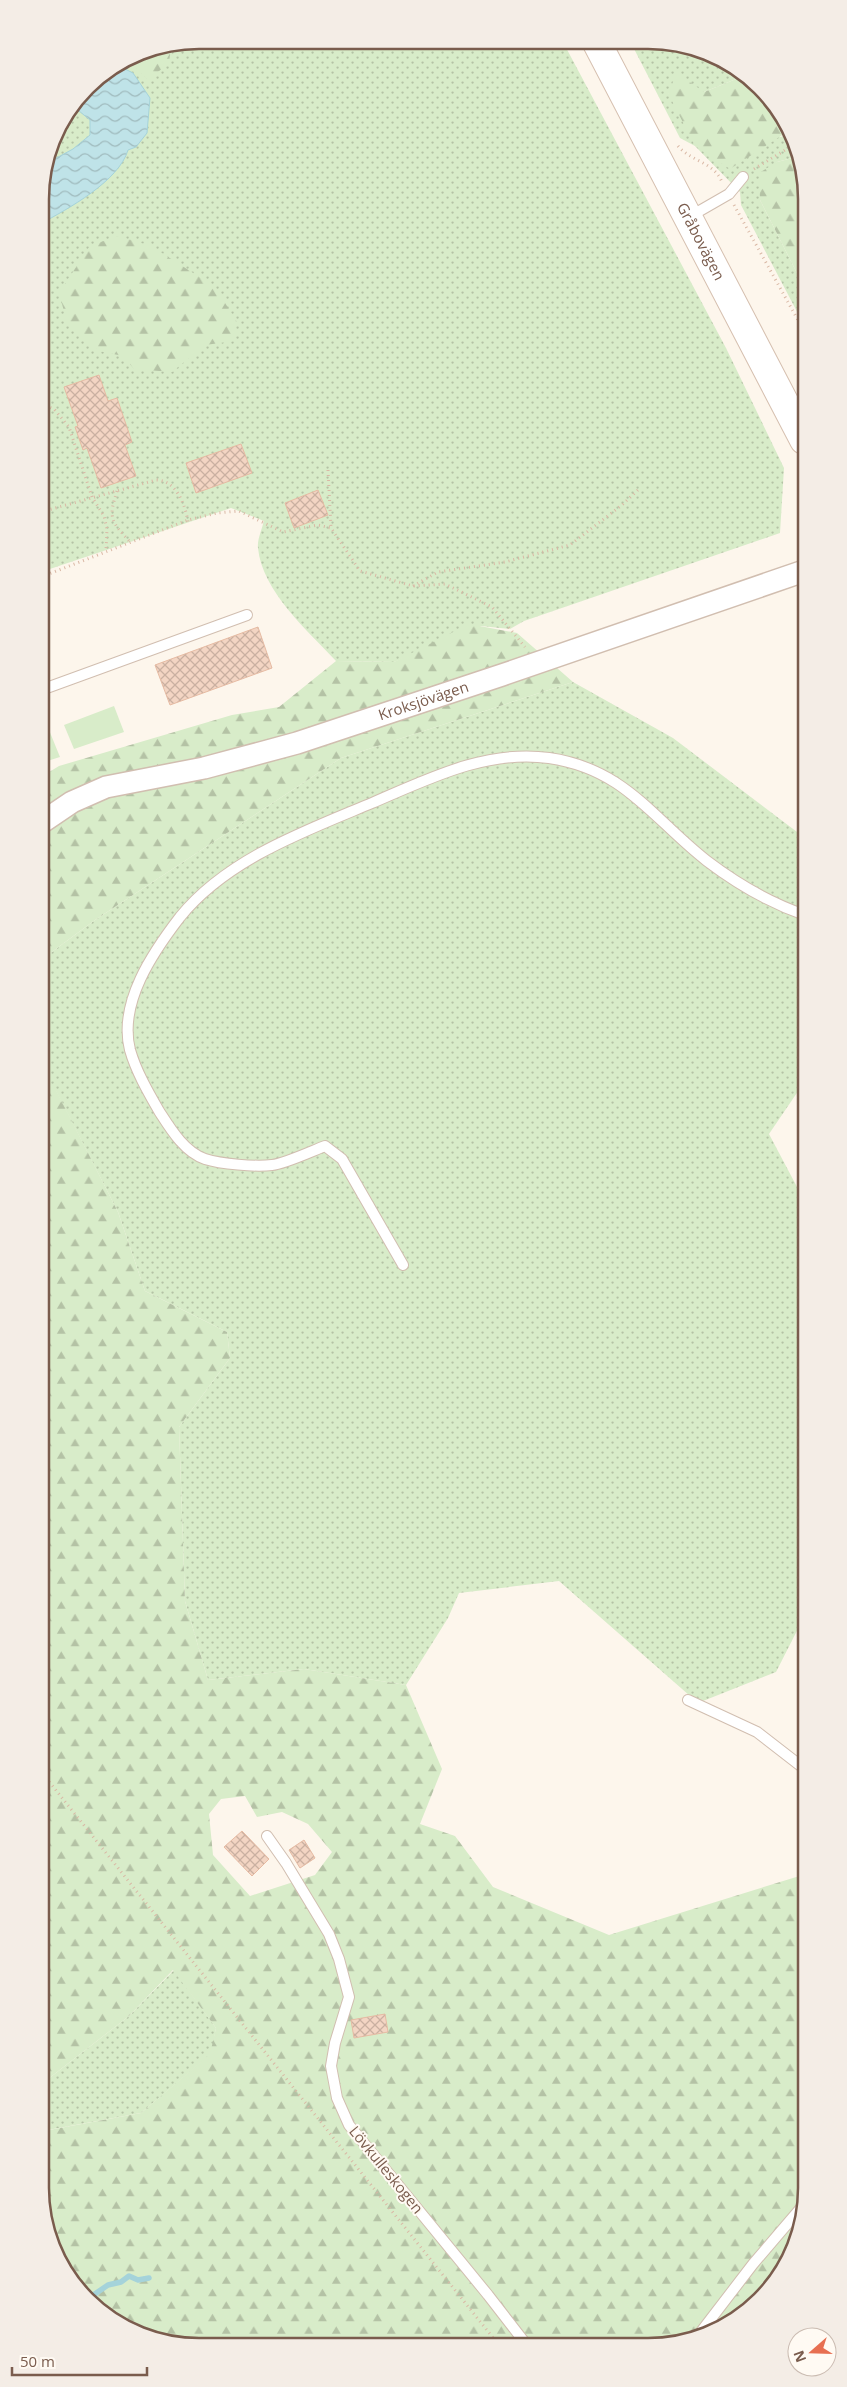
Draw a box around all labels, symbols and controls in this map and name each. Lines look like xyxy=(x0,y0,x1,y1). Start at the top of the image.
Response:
street label: Gråbovägen xyxy=(673,199,730,284)
street label: Kroksjövägen xyxy=(375,676,471,724)
street label: Lövkulleskogen xyxy=(345,2121,428,2217)
north arrow xyxy=(787,2327,837,2377)
scale bar xyxy=(12,2344,148,2376)
text: N xyxy=(788,2348,810,2365)
text: 50 m xyxy=(20,2351,55,2371)

